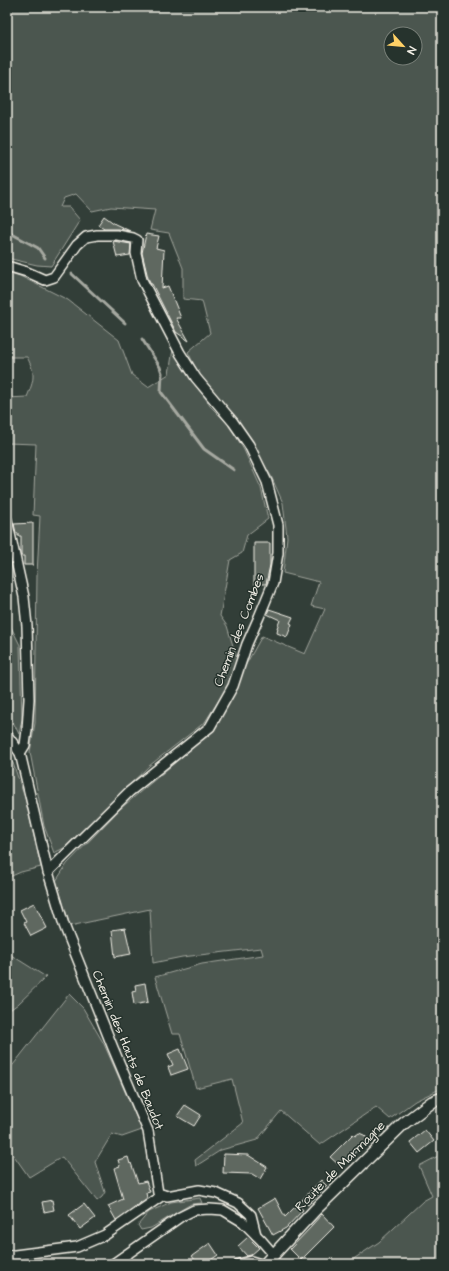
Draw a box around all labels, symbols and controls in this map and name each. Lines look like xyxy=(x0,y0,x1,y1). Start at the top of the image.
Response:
north arrow xyxy=(383,26,423,66)
text: N xyxy=(403,44,420,57)
street label: Chemin des Combes xyxy=(209,571,269,689)
street label: Chemin des Hauts de Baudot xyxy=(88,968,169,1133)
street label: Route de Marmagne xyxy=(291,1117,390,1216)

